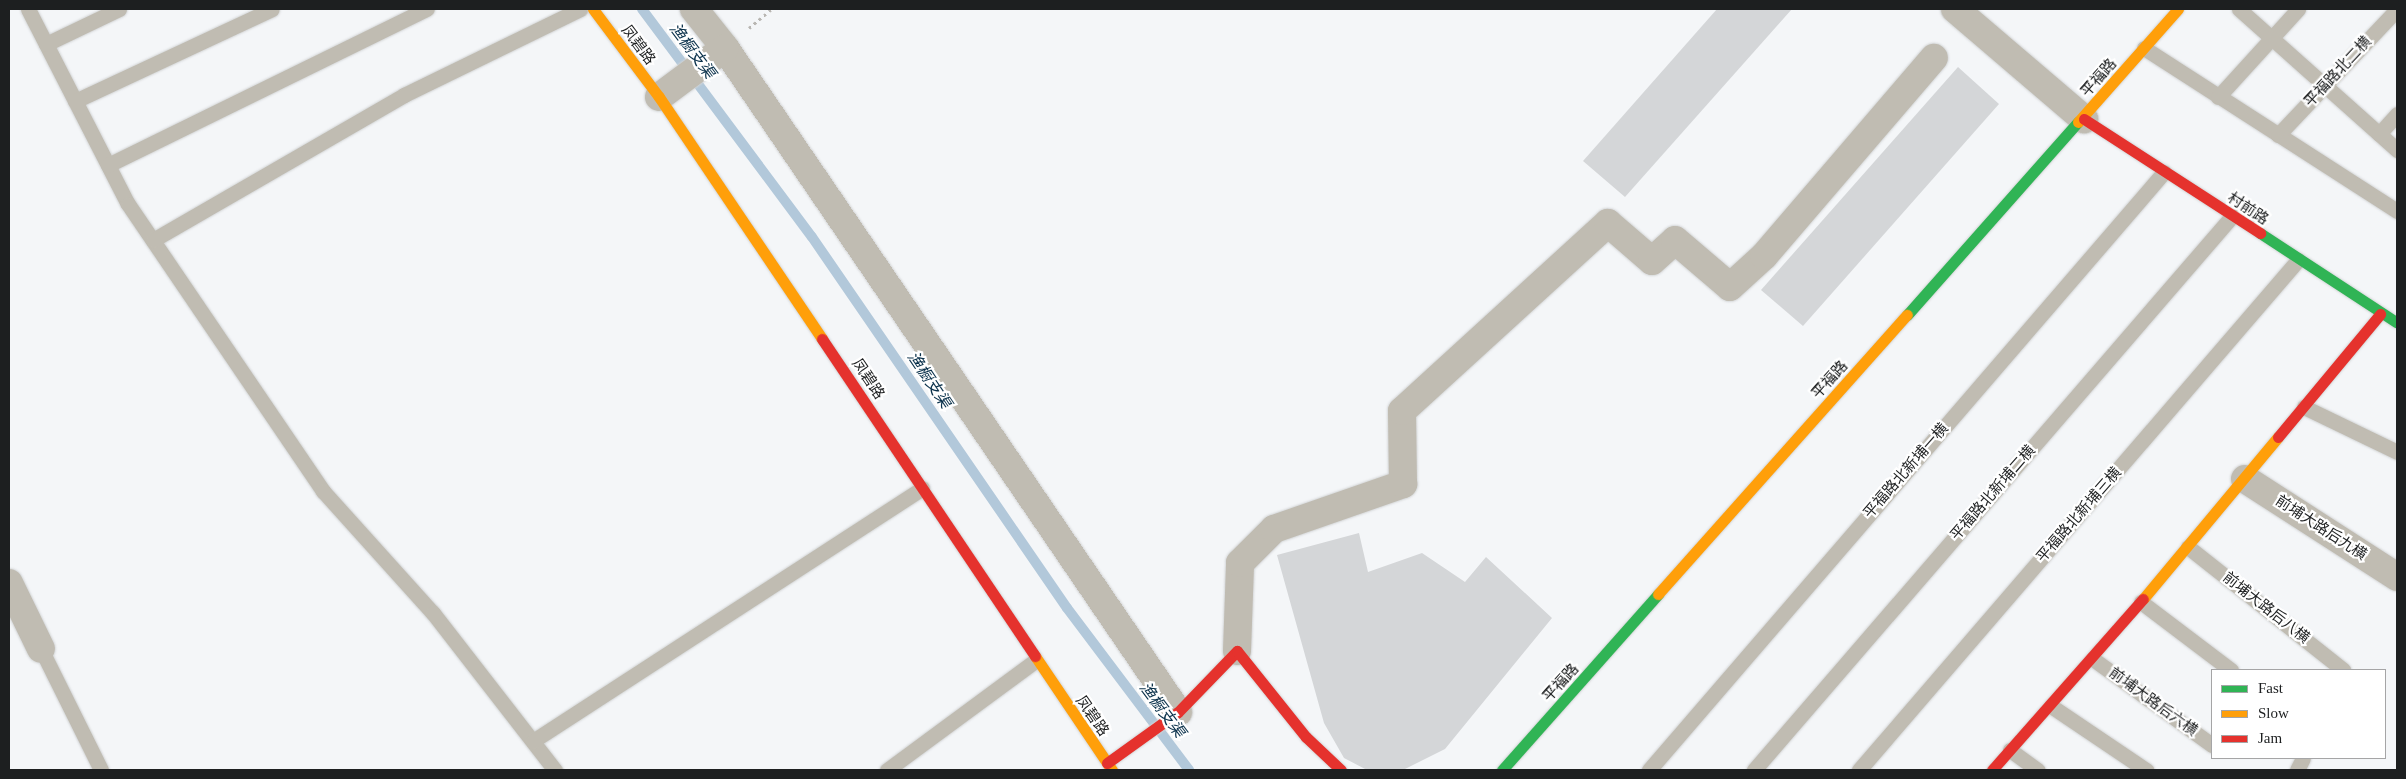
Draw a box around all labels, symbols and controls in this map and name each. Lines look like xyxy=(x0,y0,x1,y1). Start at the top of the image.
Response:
water label: 渔橱支渠 xyxy=(665,20,719,82)
street label: 凤碧路 xyxy=(617,22,659,68)
street label: 平福路北二横 xyxy=(2301,33,2375,111)
street label: 平福路 xyxy=(2077,55,2121,101)
street label: 村前路 xyxy=(2224,189,2272,229)
water label: 渔橱支渠 xyxy=(903,348,955,412)
street label: 凤碧路 xyxy=(848,355,888,403)
street label: 平福路 xyxy=(1808,357,1852,403)
street label: 平福路北新埔一横 xyxy=(1860,420,1952,522)
street label: 平福路北新埔二横 xyxy=(1947,442,2039,544)
street label: 平福路北新埔三横 xyxy=(2033,464,2125,566)
street label: 前埔大路后九横 xyxy=(2272,492,2370,564)
street label: 前埔大路后八横 xyxy=(2219,569,2313,647)
street label: 平福路 xyxy=(1539,660,1583,706)
street label: 前埔大路后六横 xyxy=(2105,664,2201,740)
legend xyxy=(2211,669,2386,759)
water label: 渔橱支渠 xyxy=(1135,679,1189,741)
text: Fast xyxy=(2258,680,2283,696)
street label: 凤碧路 xyxy=(1072,692,1112,740)
text: Slow xyxy=(2258,705,2289,721)
text: Jam xyxy=(2258,730,2282,746)

